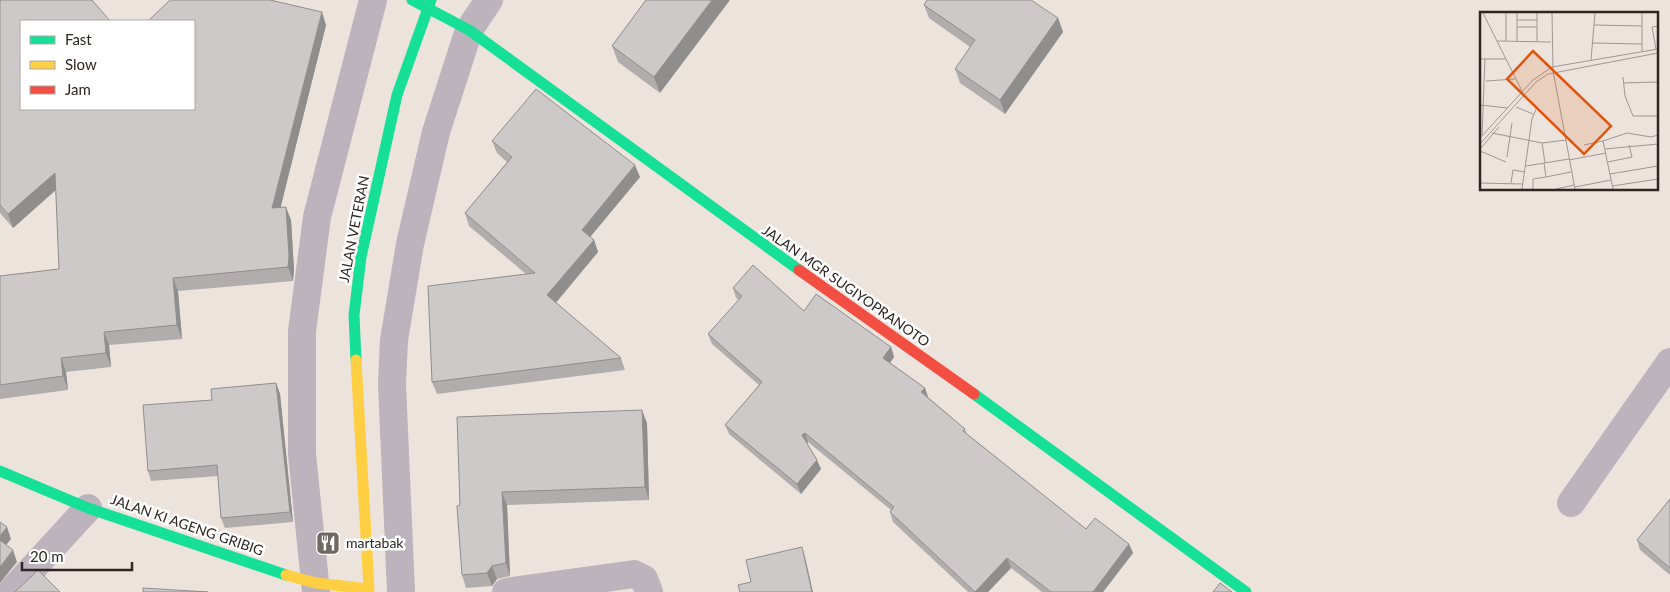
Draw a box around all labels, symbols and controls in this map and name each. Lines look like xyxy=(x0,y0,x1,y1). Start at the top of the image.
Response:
inset map xyxy=(1480,12,1658,190)
legend xyxy=(20,20,195,110)
text: Fast xyxy=(65,30,92,48)
text: Slow xyxy=(65,55,97,73)
text: Jam xyxy=(65,80,91,98)
street label: JALAN VETERAN xyxy=(335,174,372,284)
street label: JALAN MGR SUGIYOPRANOTO xyxy=(759,221,933,350)
street label: JALAN KI AGENG GRIBIG xyxy=(108,490,266,559)
restaurant icon: martabak xyxy=(315,530,341,556)
place label: martabak xyxy=(346,534,404,551)
scale bar xyxy=(22,540,132,572)
text: 20 m xyxy=(30,547,64,565)

